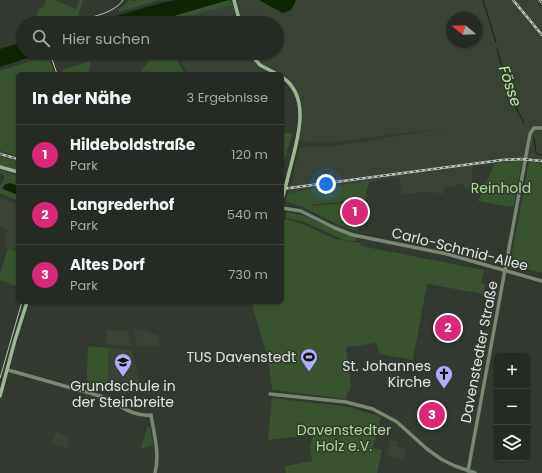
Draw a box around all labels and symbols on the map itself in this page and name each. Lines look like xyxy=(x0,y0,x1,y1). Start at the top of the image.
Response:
north arrow xyxy=(446,12,482,48)
water label: Fösse xyxy=(494,63,527,109)
your location xyxy=(316,174,336,194)
park label: Reinhold xyxy=(471,178,531,198)
pin: 1 xyxy=(342,197,368,227)
street label: Carlo-Schmid-Allee xyxy=(390,222,531,276)
street label: Davenstedter Straße xyxy=(455,279,503,425)
pin: 2 xyxy=(435,313,461,343)
place label: TUS Davenstedt xyxy=(187,347,296,367)
sports icon: TUS Davenstedt xyxy=(299,347,319,372)
school or university icon: Grundschule in der Steinbreite xyxy=(113,352,133,377)
place label: St. Johannes Kirche xyxy=(342,356,431,392)
church icon: St. Johannes Kirche xyxy=(434,364,454,389)
place label: Grundschule in der Steinbreite xyxy=(70,376,176,412)
pin: 3 xyxy=(419,400,445,430)
park label: Davenstedter Holz e.V. xyxy=(297,420,391,456)

